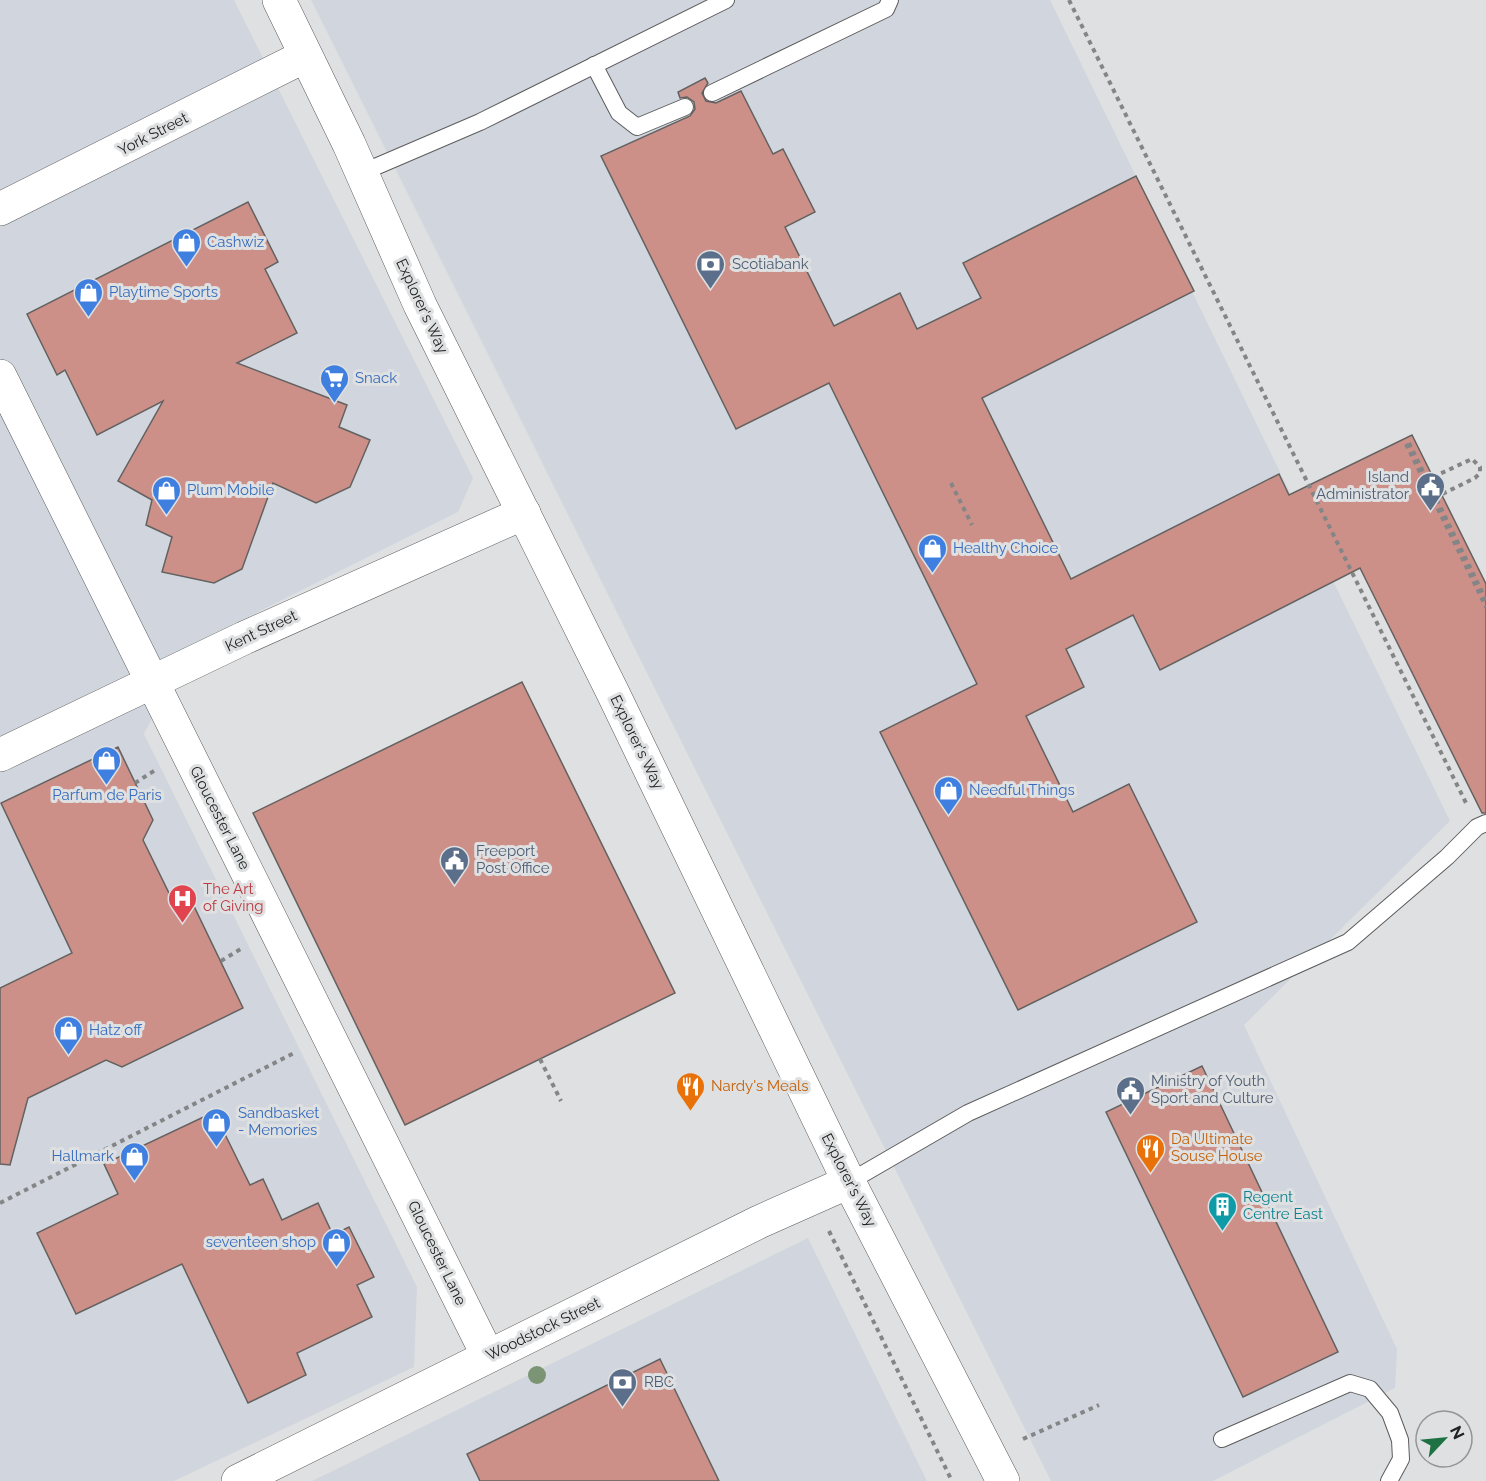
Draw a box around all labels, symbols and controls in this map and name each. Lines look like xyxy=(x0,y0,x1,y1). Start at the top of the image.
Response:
street label: York Street xyxy=(115,109,191,159)
shop icon: Cashwiz xyxy=(170,226,202,268)
place label: Cashwiz xyxy=(207,233,264,251)
bank icon: Scotiabank xyxy=(695,248,727,290)
place label: Scotiabank xyxy=(732,255,809,273)
street label: Explorer's Way xyxy=(392,256,452,356)
shop icon: Playtime Sports xyxy=(72,276,104,318)
place label: Playtime Sports xyxy=(109,283,218,301)
supermarket icon: Snack xyxy=(318,362,350,404)
place label: Snack xyxy=(355,369,397,387)
place label: Island Administrator xyxy=(1316,468,1410,503)
public building icon: Island Administrator xyxy=(1414,470,1446,512)
shop icon: Plum Mobile xyxy=(150,474,182,516)
place label: Plum Mobile xyxy=(187,481,274,499)
shop icon: Healthy Choice xyxy=(916,532,948,574)
place label: Healthy Choice xyxy=(953,539,1059,557)
street label: Kent Street xyxy=(222,607,300,655)
street label: Explorer's Way xyxy=(606,692,668,792)
shop icon: Parfum de Paris xyxy=(91,744,123,786)
street label: Gloucester Lane xyxy=(186,763,254,873)
shop icon: Needful Things xyxy=(932,774,964,816)
place label: Needful Things xyxy=(969,781,1075,799)
place label: Parfum de Paris xyxy=(52,786,162,804)
place label: Freeport Post Office xyxy=(476,842,550,877)
public building icon: Freeport Post Office xyxy=(439,844,471,886)
place label: The Art of Giving xyxy=(203,880,264,915)
hospital icon: The Art of Giving xyxy=(166,882,198,924)
shop icon: Hatz off xyxy=(52,1014,84,1056)
place label: Hatz off xyxy=(89,1021,142,1039)
restaurant icon: Nardy's Meals xyxy=(674,1070,706,1112)
place label: Ministry of Youth Sport and Culture xyxy=(1151,1072,1274,1107)
public building icon: Ministry of Youth Sport and Culture xyxy=(1114,1074,1146,1116)
place label: Nardy's Meals xyxy=(711,1077,808,1095)
place label: Sandbasket - Memories xyxy=(238,1104,319,1139)
shop icon: Sandbasket - Memories xyxy=(201,1106,233,1148)
street label: Explorer's Way xyxy=(818,1130,880,1230)
place label: Da Ultimate Souse House xyxy=(1171,1130,1263,1165)
restaurant icon: Da Ultimate Souse House xyxy=(1134,1132,1166,1174)
shop icon: Hallmark xyxy=(119,1140,151,1182)
place label: Hallmark xyxy=(51,1147,114,1165)
place label: Regent Centre East xyxy=(1243,1188,1323,1223)
building icon: Regent Centre East xyxy=(1206,1190,1238,1232)
street label: Gloucester Lane xyxy=(404,1198,470,1308)
shop icon: seventeen shop xyxy=(321,1226,353,1268)
place label: seventeen shop xyxy=(206,1233,316,1251)
street label: Woodstock Street xyxy=(483,1294,603,1364)
bank icon: RBC xyxy=(607,1366,639,1408)
place label: RBC xyxy=(644,1373,674,1391)
north arrow xyxy=(1414,1409,1474,1469)
text: N xyxy=(1446,1423,1468,1442)

